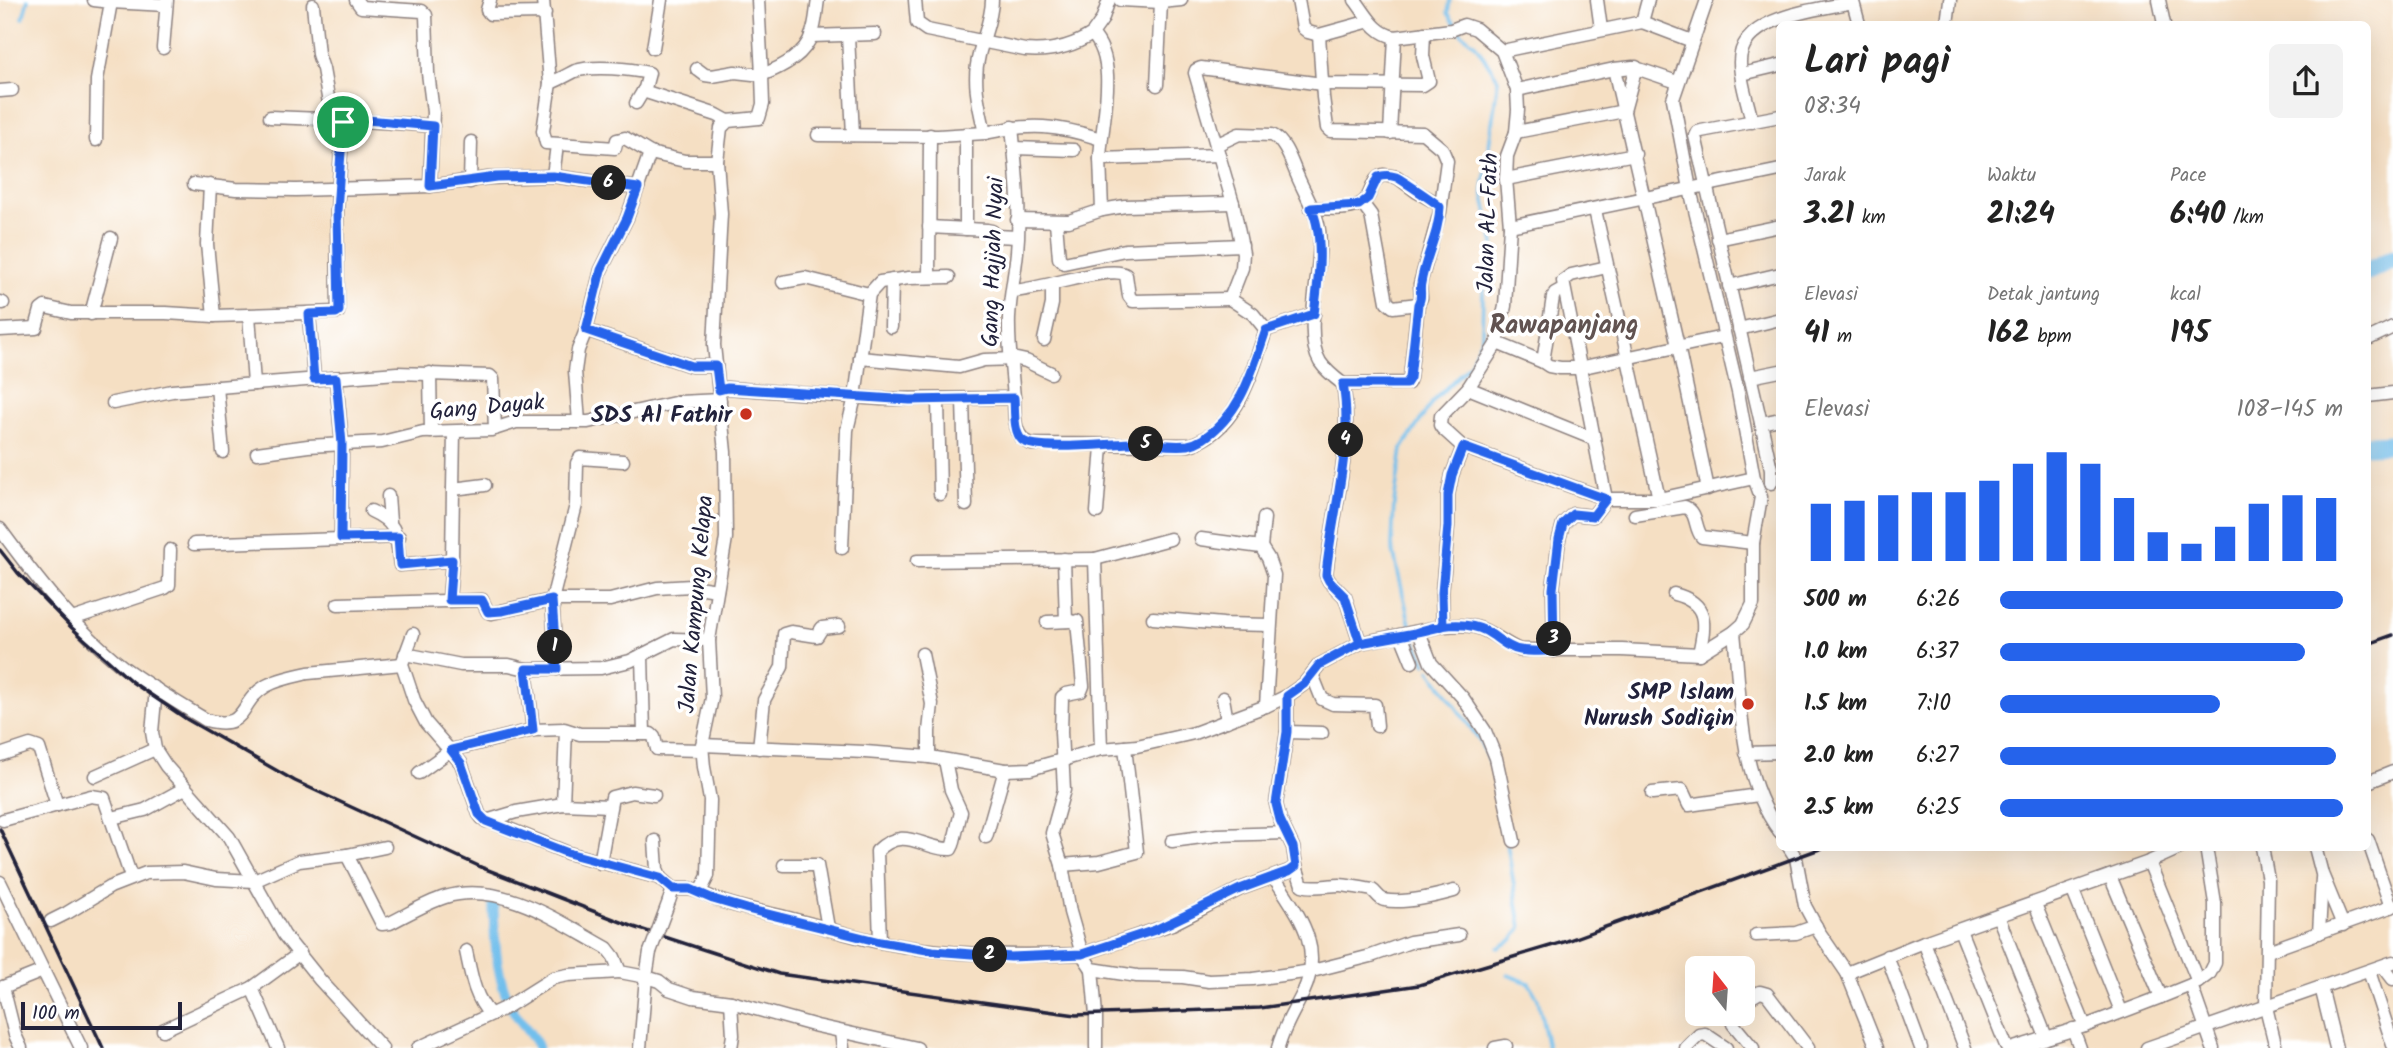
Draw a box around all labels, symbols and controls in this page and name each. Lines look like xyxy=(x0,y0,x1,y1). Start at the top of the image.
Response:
text: Lari pagi xyxy=(1804,33,1950,93)
button: share xyxy=(2269,44,2343,118)
text: 08:34 xyxy=(1804,89,1861,125)
pin xyxy=(313,92,373,152)
icon: arrive xyxy=(324,103,362,141)
street label: Jalan AL-Fath xyxy=(1469,152,1509,294)
text: Jarak xyxy=(1804,161,1846,191)
text: Waktu xyxy=(1987,161,2036,191)
text: Pace xyxy=(2170,161,2206,191)
pin: 6 xyxy=(592,166,626,200)
text: 6 xyxy=(603,167,614,197)
street label: Gang Hajjah Nyai xyxy=(973,175,1015,348)
text: 3.21 xyxy=(1804,191,1854,239)
text: 21:24 xyxy=(1987,191,2055,239)
text: 6:40 xyxy=(2170,191,2225,239)
text: km xyxy=(1854,203,1886,233)
text: /km xyxy=(2225,203,2264,233)
text: Elevasi xyxy=(1804,280,1858,310)
text: Detak jantung xyxy=(1987,280,2100,310)
text: kcal xyxy=(2170,280,2201,310)
district label: Rawapanjang xyxy=(1489,305,1639,347)
text: 41 xyxy=(1804,310,1829,358)
text: 162 xyxy=(1987,310,2030,358)
text: 195 xyxy=(2170,310,2209,358)
text: m xyxy=(1829,322,1852,352)
text: bpm xyxy=(2030,322,2072,352)
street label: Gang Dayak xyxy=(428,385,546,431)
text: Elevasi xyxy=(1804,392,1869,428)
text: 108–145 m xyxy=(2237,392,2343,428)
place label: SDS Al Fathir xyxy=(591,398,734,434)
marker: SDS Al Fathir xyxy=(738,406,754,422)
pin: 4 xyxy=(1328,422,1364,458)
text: 4 xyxy=(1340,424,1351,454)
pin: 5 xyxy=(1128,426,1164,462)
text: 5 xyxy=(1141,428,1150,458)
street label: Jalan Kampung Kelapa xyxy=(670,494,724,715)
text: 500 m xyxy=(1804,582,1867,618)
text: 6:26 xyxy=(1916,582,1961,618)
pin: 3 xyxy=(1536,622,1572,656)
text: 3 xyxy=(1548,623,1559,653)
pin: 1 xyxy=(538,630,572,664)
text: 1 xyxy=(552,631,557,661)
text: 1.0 km xyxy=(1804,634,1867,670)
text: 6:37 xyxy=(1916,634,1958,670)
place label: SMP Islam Nurush Sodiqin xyxy=(1584,675,1734,737)
text: 1.5 km xyxy=(1804,686,1867,722)
text: 7:10 xyxy=(1916,686,1951,722)
marker: SMP Islam Nurush Sodiqin xyxy=(1740,696,1756,712)
text: 2.0 km xyxy=(1804,738,1874,774)
text: 6:27 xyxy=(1916,738,1958,774)
text: 2.5 km xyxy=(1804,790,1874,826)
text: 6:25 xyxy=(1916,790,1960,826)
pin: 2 xyxy=(972,937,1007,972)
text: 2 xyxy=(984,939,995,969)
north arrow xyxy=(1685,956,1755,1026)
map controls xyxy=(1685,956,1755,1026)
scale bar xyxy=(21,999,182,1031)
text: 100 m xyxy=(32,999,80,1029)

